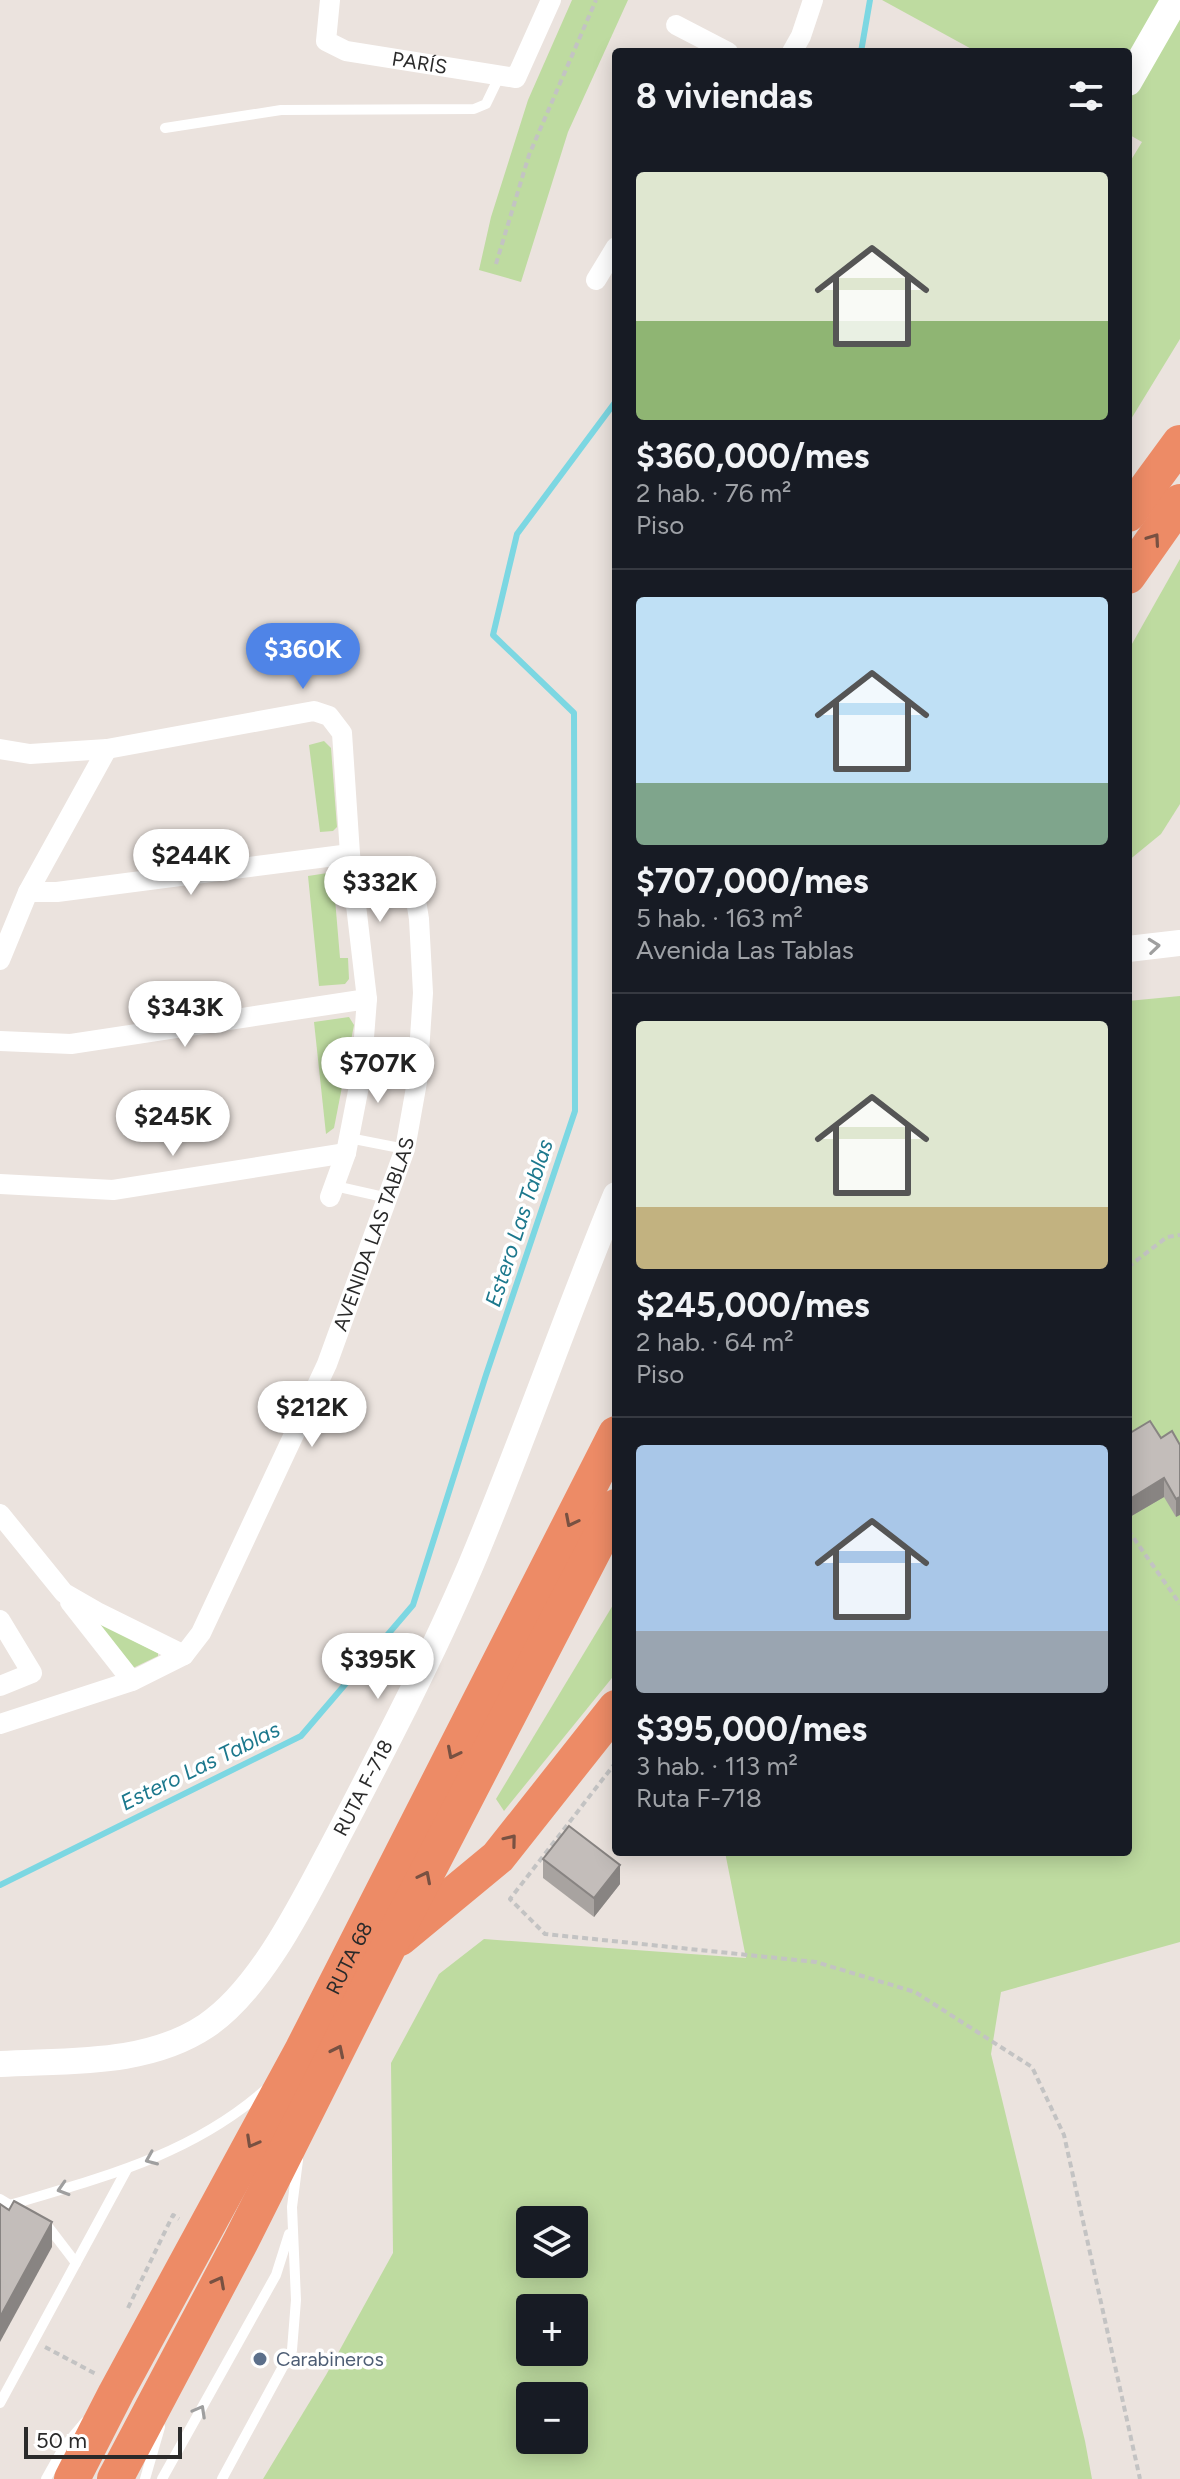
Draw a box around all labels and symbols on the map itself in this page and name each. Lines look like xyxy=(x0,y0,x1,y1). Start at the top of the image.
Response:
street label: PARÍS xyxy=(390,46,449,79)
one-way arrow xyxy=(1144,533,1159,547)
pin: $360K xyxy=(247,623,359,691)
pin: $244K xyxy=(135,829,247,897)
pin: $332K xyxy=(324,856,436,924)
one-way arrow xyxy=(1148,937,1161,954)
pin: $343K xyxy=(129,981,241,1049)
pin: $707K xyxy=(322,1037,434,1105)
pin: $245K xyxy=(117,1090,229,1158)
street label: AVENIDA LAS TABLAS xyxy=(328,1135,419,1334)
water label: Estero Las Tablas xyxy=(479,1136,559,1310)
pin: $212K xyxy=(256,1381,368,1449)
one-way arrow xyxy=(566,1512,581,1527)
pin: $395K xyxy=(322,1633,434,1701)
water label: Estero Las Tablas xyxy=(116,1716,284,1816)
street label: RUTA F-718 xyxy=(328,1736,398,1840)
one-way arrow xyxy=(448,1744,463,1759)
one-way arrow xyxy=(502,1834,516,1849)
one-way arrow xyxy=(415,1870,431,1885)
street label: RUTA 68 xyxy=(321,1918,378,1999)
one-way arrow xyxy=(328,2044,343,2059)
one-way arrow xyxy=(246,2133,262,2148)
one-way arrow xyxy=(145,2150,159,2166)
one-way arrow xyxy=(57,2180,71,2196)
one-way arrow xyxy=(209,2276,225,2290)
place label: Carabineros xyxy=(276,2347,384,2371)
marker: Carabineros xyxy=(251,2350,269,2368)
one-way arrow xyxy=(190,2405,206,2419)
scale bar xyxy=(24,2423,182,2459)

